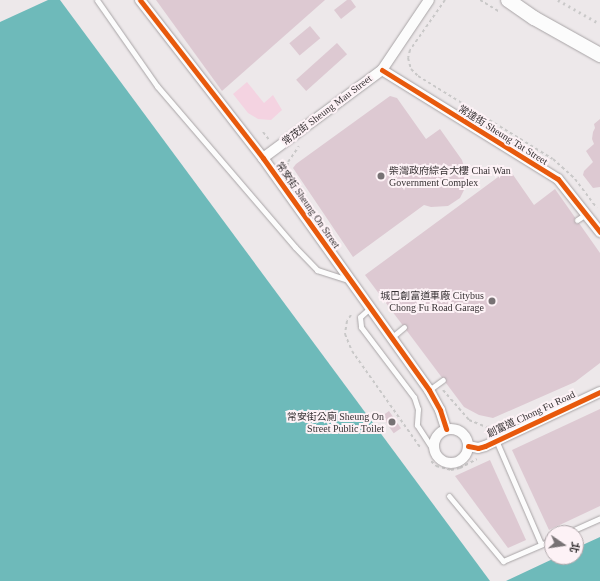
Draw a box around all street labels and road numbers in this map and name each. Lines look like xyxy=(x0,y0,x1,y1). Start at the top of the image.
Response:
street label: 常茂街 Sheung Mau Street xyxy=(280,72,374,148)
street label: 常達街 Sheung Tat Street xyxy=(456,103,550,167)
street label: 常安街 Sheung On Street xyxy=(274,159,342,251)
street label: 創富道 Chong Fu Road xyxy=(485,388,577,440)

